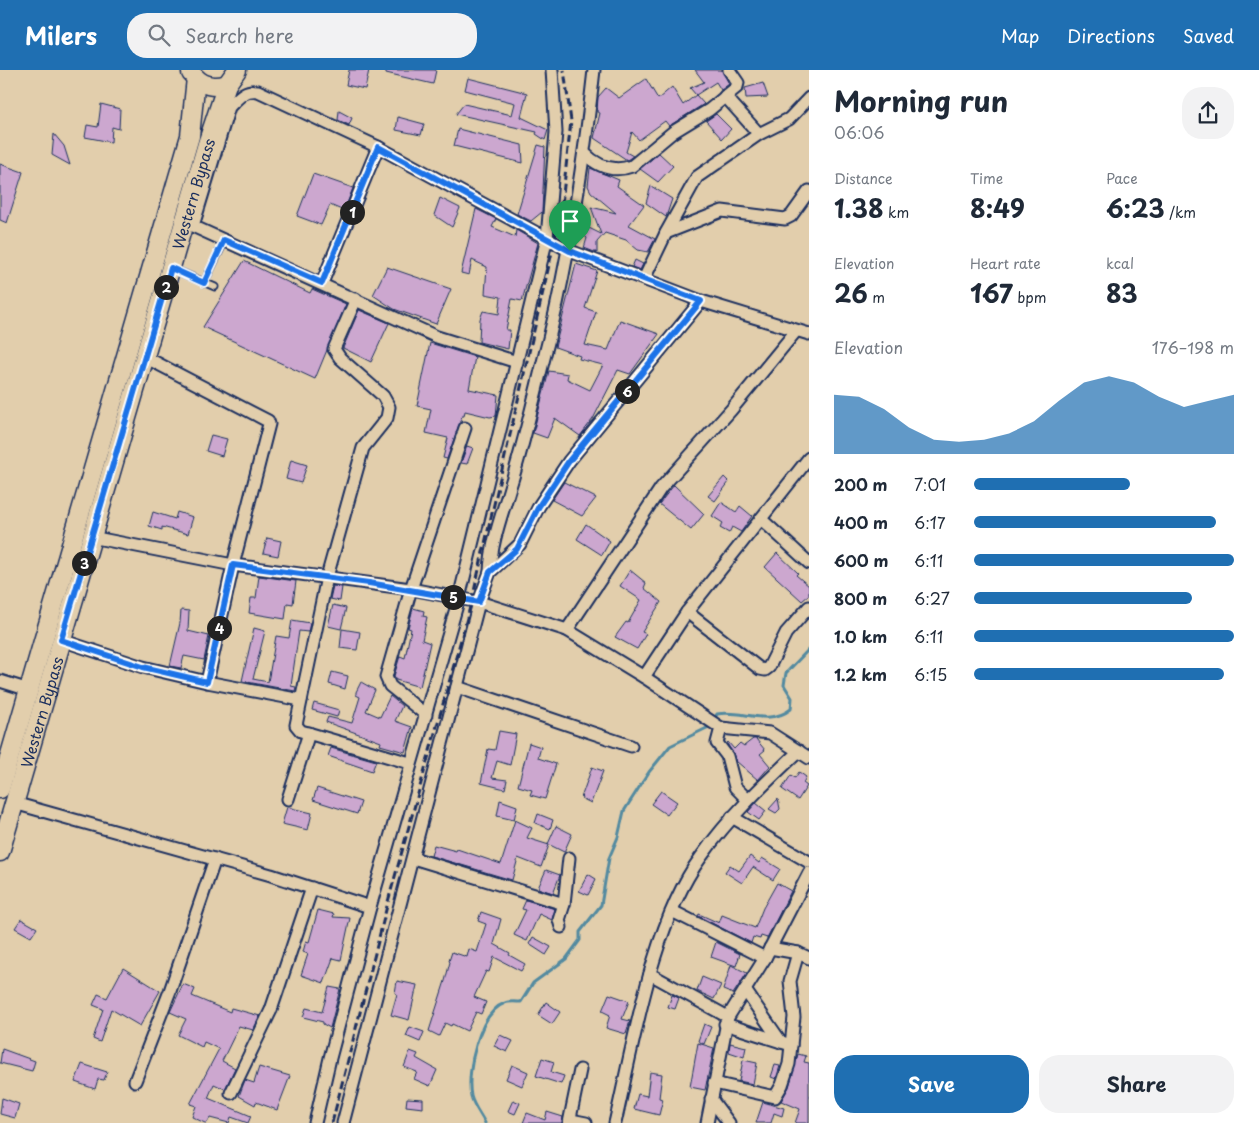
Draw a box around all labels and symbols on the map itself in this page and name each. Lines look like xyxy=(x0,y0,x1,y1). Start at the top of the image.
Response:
street label: Western Bypass xyxy=(165,135,220,252)
pin: 1 xyxy=(340,200,364,224)
pin xyxy=(549,200,591,251)
pin: 2 xyxy=(154,274,178,300)
pin: 6 xyxy=(614,378,640,404)
pin: 3 xyxy=(72,550,96,576)
pin: 5 xyxy=(440,584,466,610)
pin: 4 xyxy=(206,616,232,640)
street label: Western Bypass xyxy=(14,653,68,770)

